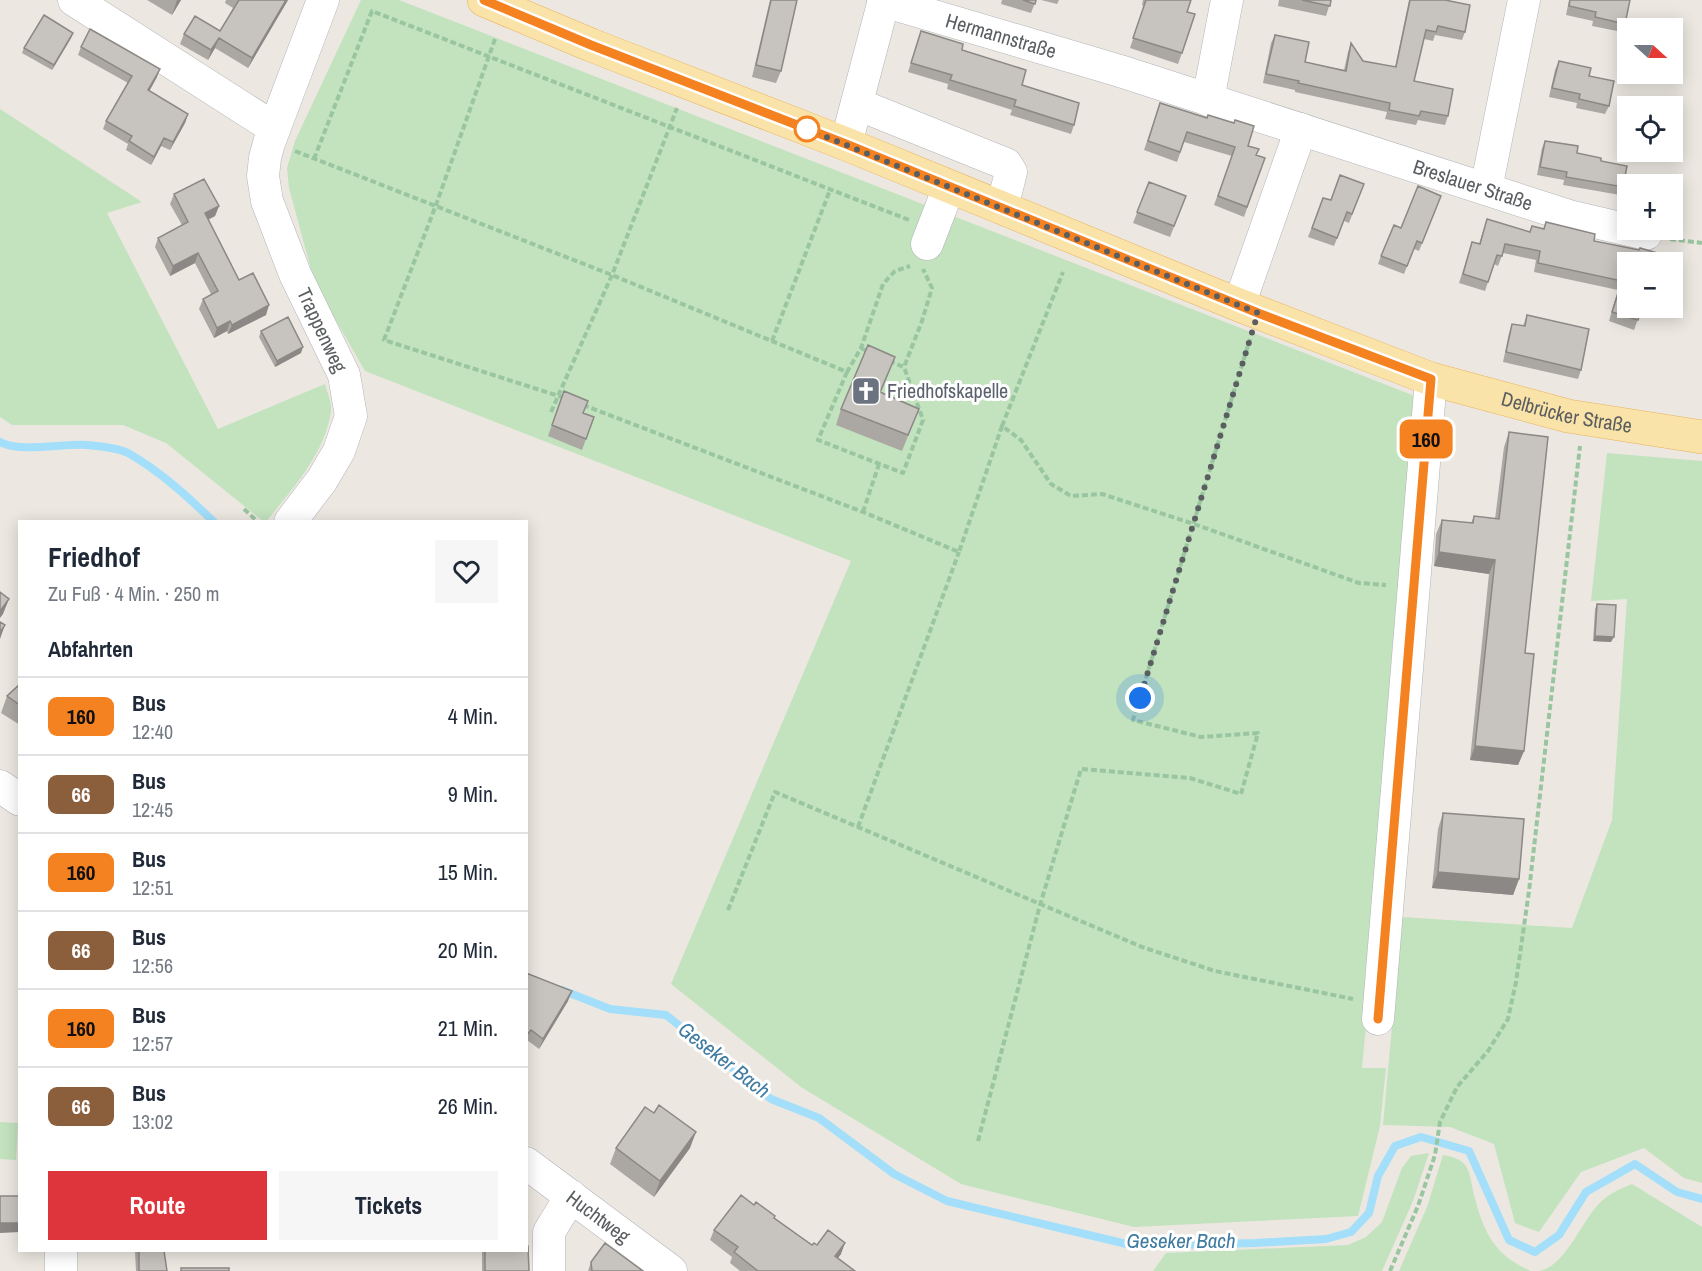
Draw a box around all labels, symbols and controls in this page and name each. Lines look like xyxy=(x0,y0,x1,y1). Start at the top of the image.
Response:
street label: Hermannstraße xyxy=(943,6,1060,64)
north arrow xyxy=(1617,18,1683,84)
map controls xyxy=(1617,18,1683,318)
button: locate xyxy=(1617,96,1683,162)
unlabelled marker xyxy=(794,116,820,142)
street label: Breslauer Straße xyxy=(1410,153,1536,216)
button: + xyxy=(1617,174,1683,240)
button: − xyxy=(1617,252,1683,318)
street label: Trappenweg xyxy=(291,283,354,377)
church icon: Friedhofskapelle xyxy=(850,375,882,407)
place label: Friedhofskapelle xyxy=(887,377,1008,404)
street label: Delbrücker Straße xyxy=(1498,385,1634,439)
line badge: 160 xyxy=(1392,420,1460,458)
text: 160 xyxy=(1412,425,1440,454)
text: Friedhof xyxy=(48,538,140,576)
button: heart xyxy=(435,540,498,603)
text: Zu Fuß · 4 Min. · 250 m xyxy=(48,580,219,607)
text: Abfahrten xyxy=(48,634,133,664)
your location xyxy=(1125,683,1155,713)
text: Bus xyxy=(132,688,166,718)
text: 4 Min. xyxy=(448,701,498,731)
text: 160 xyxy=(67,702,95,731)
text: 12:40 xyxy=(132,718,173,745)
text: Bus xyxy=(132,766,166,796)
text: 9 Min. xyxy=(448,779,498,809)
text: 66 xyxy=(71,780,91,809)
text: 12:45 xyxy=(132,796,173,823)
text: Bus xyxy=(132,844,166,874)
text: 15 Min. xyxy=(438,857,498,887)
text: 160 xyxy=(67,858,95,887)
text: 12:51 xyxy=(132,874,173,901)
text: Bus xyxy=(132,922,166,952)
text: 20 Min. xyxy=(438,935,498,965)
text: 66 xyxy=(71,936,91,965)
text: 12:56 xyxy=(132,952,173,979)
text: Bus xyxy=(132,1000,166,1030)
text: 21 Min. xyxy=(438,1013,498,1043)
text: 160 xyxy=(67,1014,95,1043)
water label: Geseker Bach xyxy=(672,1015,776,1105)
text: 12:57 xyxy=(132,1030,173,1057)
text: Bus xyxy=(132,1078,166,1108)
text: 26 Min. xyxy=(438,1091,498,1121)
text: 66 xyxy=(71,1092,91,1121)
text: 13:02 xyxy=(132,1108,173,1135)
button: Route xyxy=(48,1171,267,1240)
button: Tickets xyxy=(279,1171,498,1240)
street label: Huchtweg xyxy=(561,1184,636,1249)
water label: Geseker Bach xyxy=(1126,1226,1236,1255)

